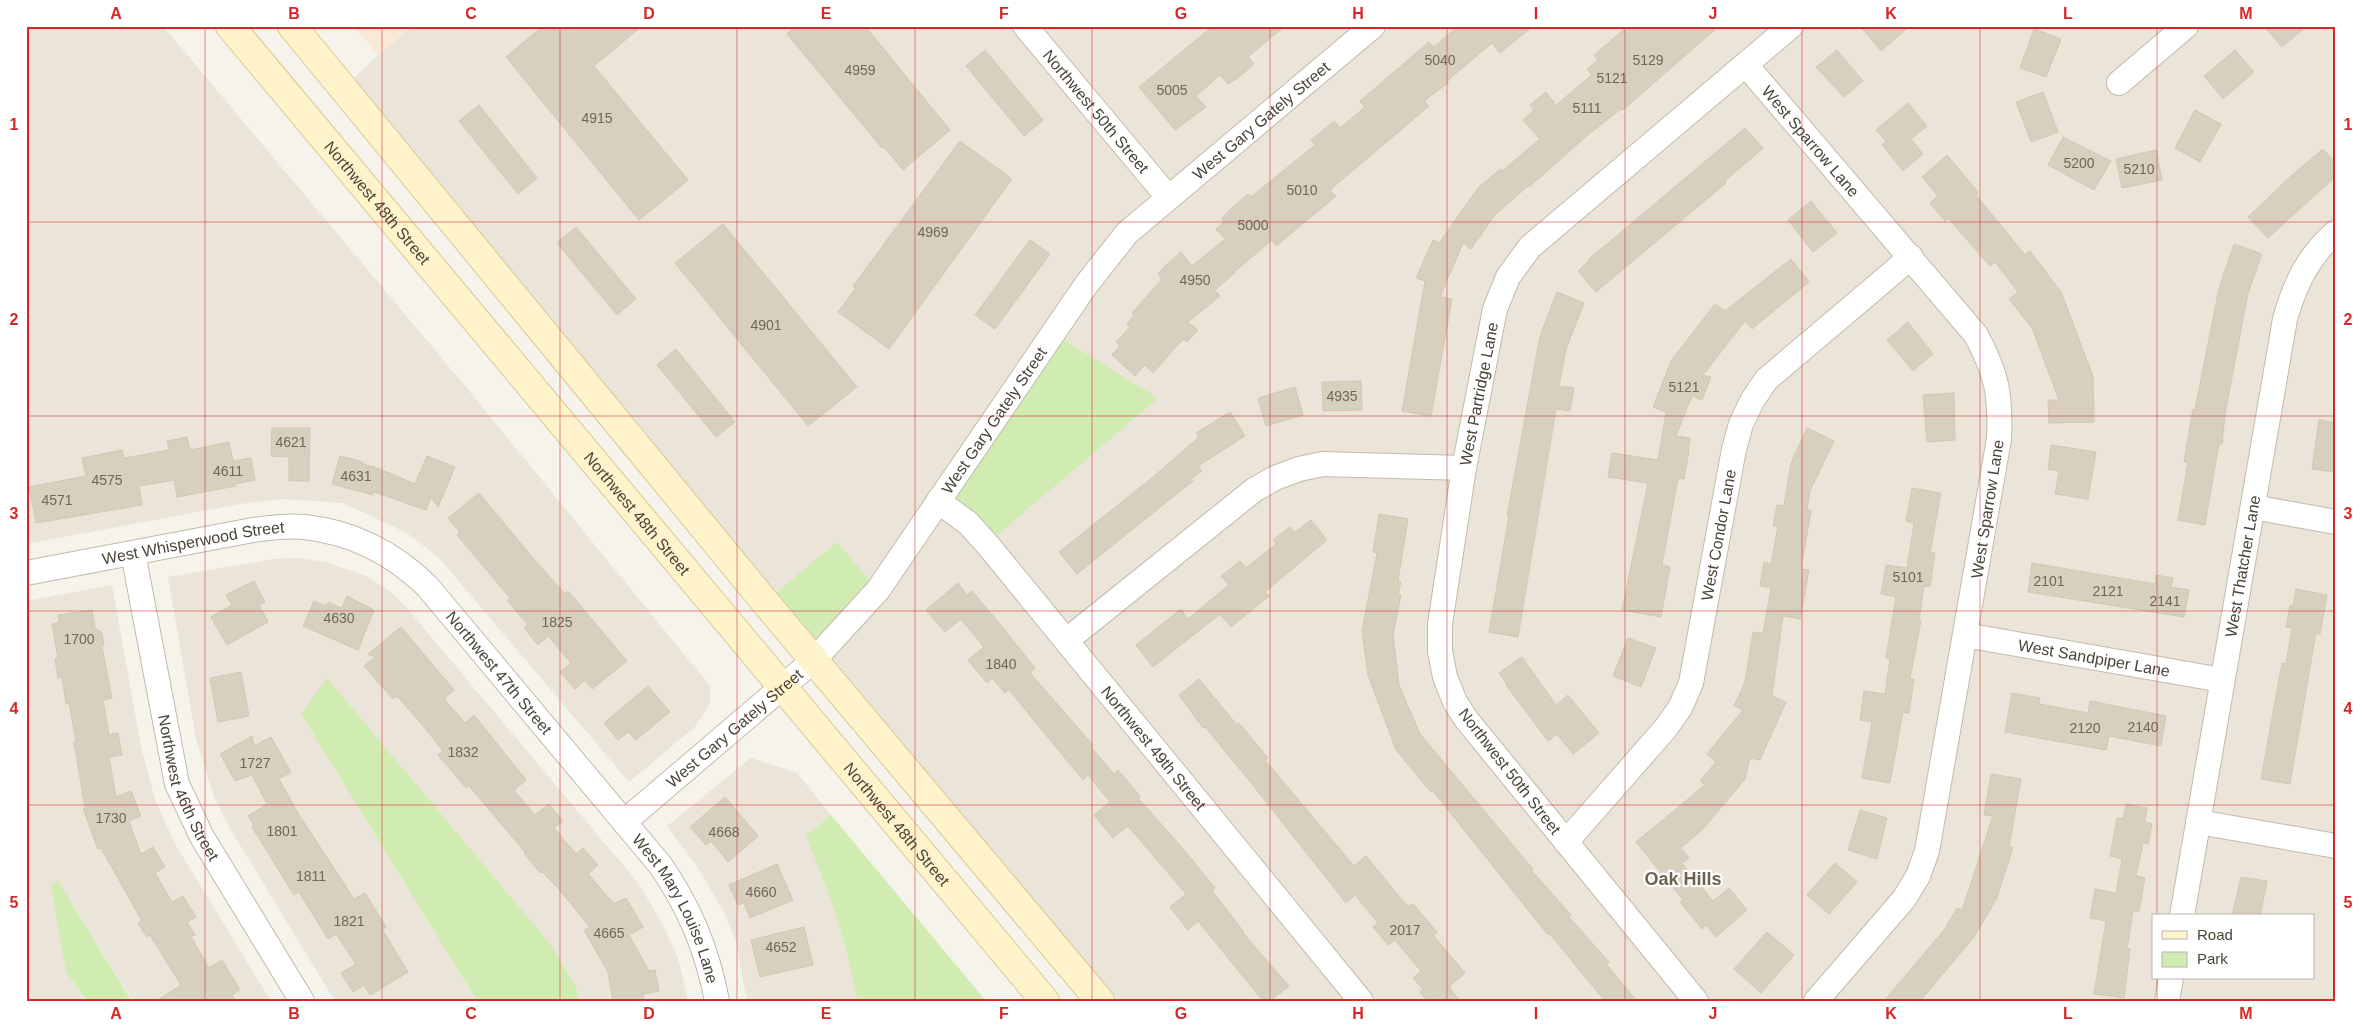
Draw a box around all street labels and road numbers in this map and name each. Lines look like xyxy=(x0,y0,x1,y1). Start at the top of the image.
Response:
street label: Northwest 50th Street xyxy=(1040,47,1152,177)
street label: West Gary Gately Street xyxy=(1190,58,1333,183)
street label: West Sparrow Lane xyxy=(1759,83,1862,200)
street label: Northwest 48th Street xyxy=(321,138,434,268)
street label: West Partridge Lane xyxy=(1457,321,1501,467)
street label: West Gary Gately Street xyxy=(938,344,1050,497)
street label: West Sparrow Lane xyxy=(1968,438,2007,580)
street label: Northwest 48th Street xyxy=(581,449,693,579)
street label: West Condor Lane xyxy=(1698,468,1739,602)
street label: West Thatcher Lane xyxy=(2222,494,2263,638)
street label: West Whisperwood Street xyxy=(101,519,285,567)
street label: Northwest 47th Street xyxy=(443,608,555,738)
street label: West Sandpiper Lane xyxy=(2017,636,2171,680)
street label: West Gary Gately Street xyxy=(663,665,806,791)
street label: Northwest 49th Street xyxy=(1098,683,1209,814)
street label: Northwest 50th Street xyxy=(1455,705,1564,838)
street label: Northwest 46th Street xyxy=(155,713,222,864)
street label: Northwest 48th Street xyxy=(840,759,953,890)
street label: West Mary Louise Lane xyxy=(629,831,721,985)

